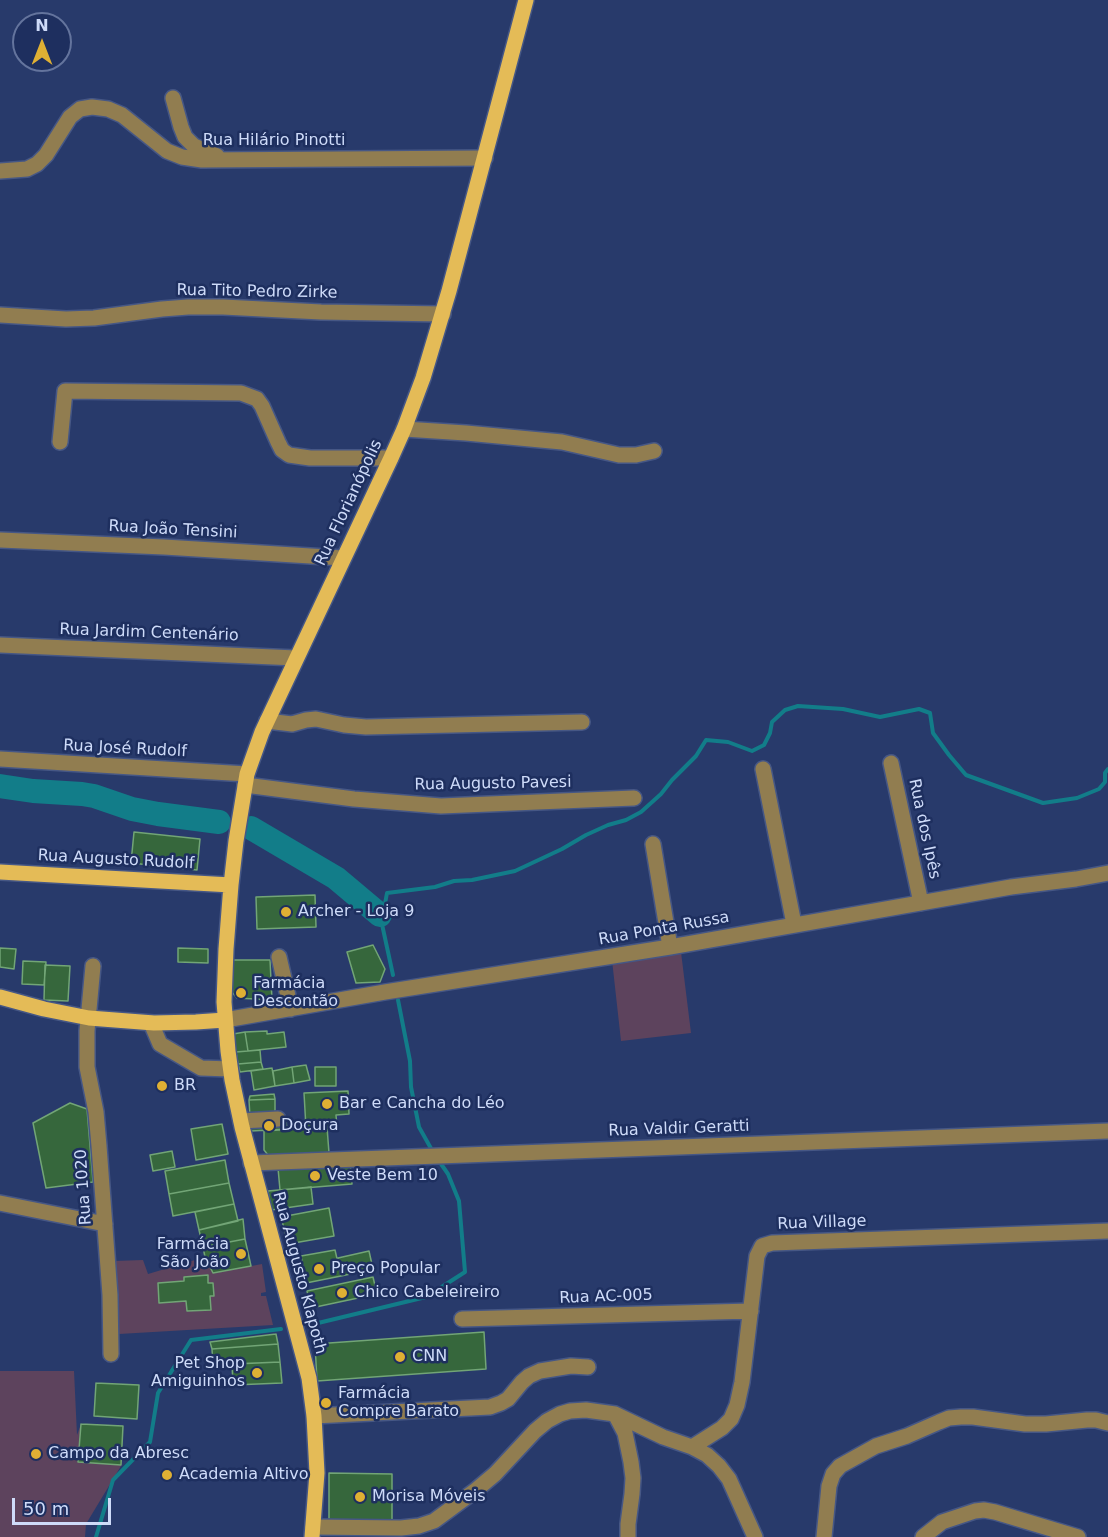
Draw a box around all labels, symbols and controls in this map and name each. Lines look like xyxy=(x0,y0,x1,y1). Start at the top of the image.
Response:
north arrow xyxy=(12,12,72,72)
text: N xyxy=(35,16,49,35)
street label: Rua Hilário Pinotti xyxy=(203,131,345,151)
street label: Rua Tito Pedro Zirke xyxy=(176,281,338,303)
street label: Rua Florianópolis xyxy=(311,437,387,569)
street label: Rua João Tensini xyxy=(108,517,238,543)
street label: Rua Jardim Centenário xyxy=(59,620,239,646)
street label: Rua José Rudolf xyxy=(63,736,187,762)
street label: Rua Augusto Pavesi xyxy=(414,773,572,795)
street label: Rua dos Ipês xyxy=(904,777,944,881)
street label: Rua Augusto Rudolf xyxy=(37,846,195,874)
place label: Archer - Loja 9 xyxy=(298,902,414,922)
marker: Archer - Loja 9 xyxy=(279,905,293,919)
street label: Rua Ponta Russa xyxy=(597,908,731,950)
place label: Farmácia Descontão xyxy=(253,974,338,1012)
marker: Farmácia Descontão xyxy=(234,986,248,1000)
place label: BR xyxy=(174,1076,196,1096)
marker: BR xyxy=(155,1079,169,1093)
place label: Bar e Cancha do Léo xyxy=(339,1094,505,1114)
marker: Bar e Cancha do Léo xyxy=(320,1097,334,1111)
place label: Doçura xyxy=(281,1116,338,1136)
street label: Rua Valdir Geratti xyxy=(608,1117,750,1141)
marker: Doçura xyxy=(262,1119,276,1133)
street label: Rua 1020 xyxy=(72,1148,96,1226)
place label: Veste Bem 10 xyxy=(327,1166,438,1186)
marker: Veste Bem 10 xyxy=(308,1169,322,1183)
street label: Rua Augusto Klapoth xyxy=(268,1190,330,1356)
street label: Rua Village xyxy=(777,1212,867,1234)
place label: Farmácia São João xyxy=(157,1235,229,1273)
marker: Farmácia São João xyxy=(234,1247,248,1261)
place label: Preço Popular xyxy=(331,1259,440,1279)
marker: Preço Popular xyxy=(312,1262,326,1276)
place label: Chico Cabeleireiro xyxy=(354,1283,500,1303)
marker: Chico Cabeleireiro xyxy=(335,1286,349,1300)
street label: Rua AC-005 xyxy=(559,1286,653,1308)
place label: CNN xyxy=(412,1347,447,1367)
marker: CNN xyxy=(393,1350,407,1364)
place label: Pet Shop Amiguinhos xyxy=(151,1354,245,1392)
marker: Pet Shop Amiguinhos xyxy=(250,1366,264,1380)
place label: Farmácia Compre Barato xyxy=(338,1384,459,1422)
marker: Farmácia Compre Barato xyxy=(319,1396,333,1410)
place label: Campo da Abresc xyxy=(48,1444,189,1464)
marker: Campo da Abresc xyxy=(29,1447,43,1461)
place label: Academia Altivo xyxy=(179,1465,309,1485)
marker: Academia Altivo xyxy=(160,1468,174,1482)
scale bar xyxy=(15,1486,114,1524)
place label: Morisa Móveis xyxy=(372,1487,486,1507)
marker: Morisa Móveis xyxy=(353,1490,367,1504)
text: 50 m xyxy=(23,1498,69,1519)

